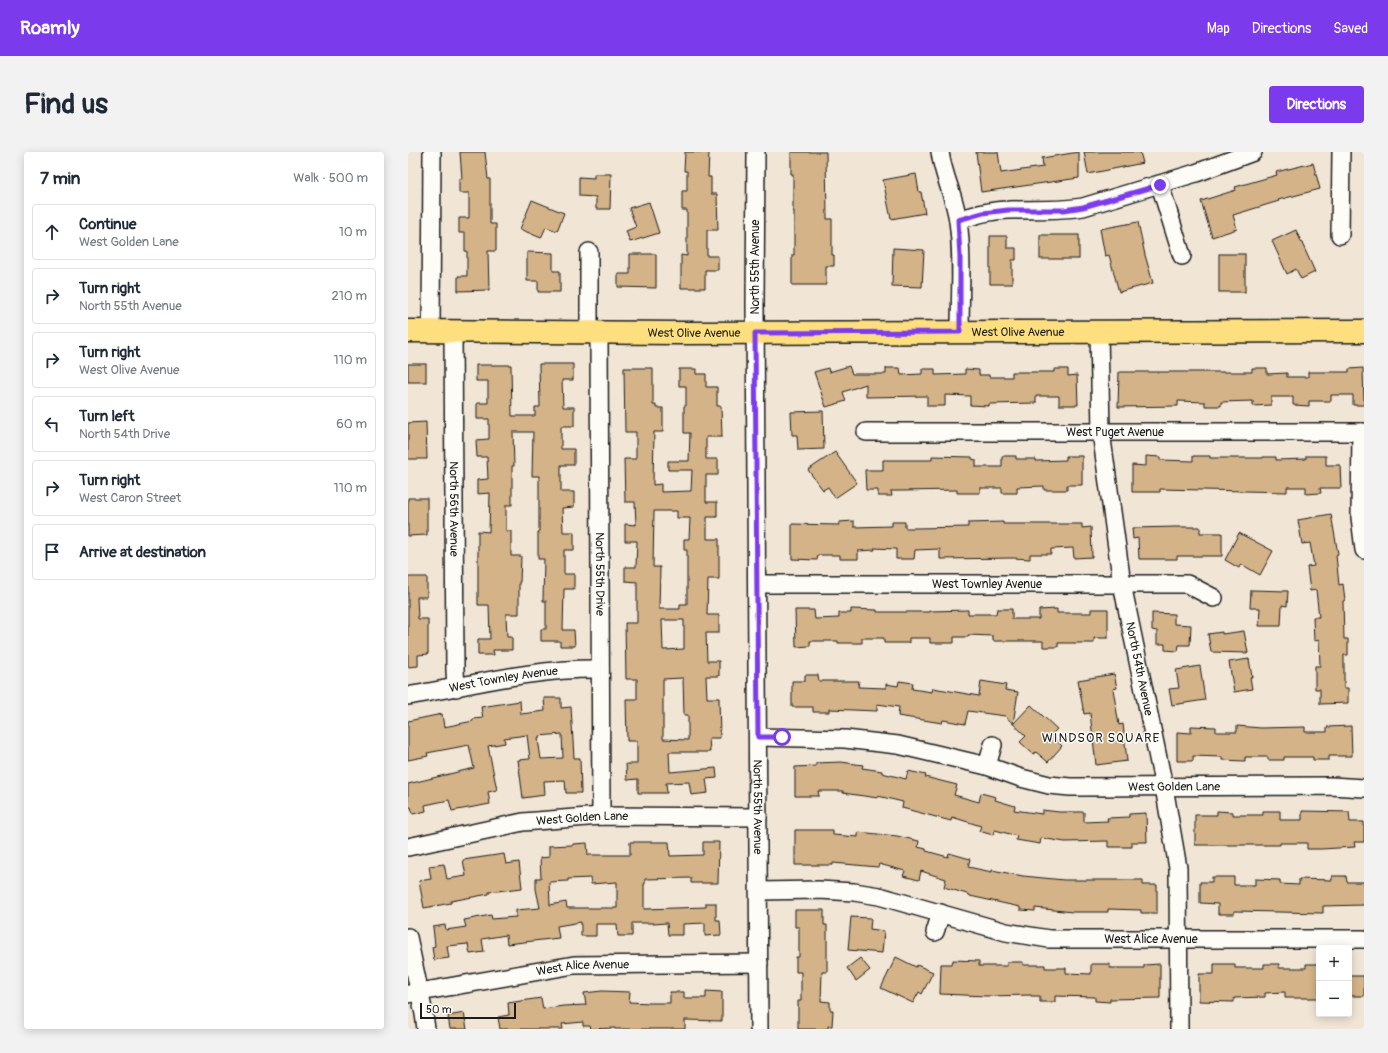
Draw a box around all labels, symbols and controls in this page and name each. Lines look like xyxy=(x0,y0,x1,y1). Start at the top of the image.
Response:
text: Roamly xyxy=(20,16,80,40)
text: Map xyxy=(1207,20,1230,37)
text: Directions xyxy=(1252,20,1311,37)
text: Saved xyxy=(1333,20,1368,37)
button: Directions xyxy=(1269,86,1364,123)
text: Find us xyxy=(24,87,108,122)
text: 7 min xyxy=(40,168,80,189)
text: Walk · 500 m xyxy=(293,170,368,186)
route end xyxy=(1151,176,1169,194)
text: Continue xyxy=(79,215,137,234)
street label: North 55th Avenue xyxy=(748,219,763,314)
icon: ahead xyxy=(41,221,63,243)
text: 10 m xyxy=(339,224,367,240)
text: West Golden Lane xyxy=(79,234,179,250)
text: Turn right xyxy=(79,279,140,298)
icon: right xyxy=(41,285,63,307)
text: 210 m xyxy=(331,288,367,304)
text: North 55th Avenue xyxy=(79,298,182,314)
street label: West Olive Avenue xyxy=(972,325,1065,340)
street label: West Olive Avenue xyxy=(648,326,741,341)
text: Turn right xyxy=(79,343,140,362)
icon: right xyxy=(41,349,63,371)
text: 110 m xyxy=(334,352,367,368)
text: West Olive Avenue xyxy=(79,362,179,378)
text: Turn left xyxy=(79,407,135,426)
icon: left xyxy=(41,413,63,435)
text: 60 m xyxy=(336,416,367,432)
street label: West Puget Avenue xyxy=(1066,425,1164,440)
text: North 54th Drive xyxy=(79,426,170,442)
street label: North 56th Avenue xyxy=(446,461,461,557)
text: Turn right xyxy=(79,471,140,490)
icon: right xyxy=(41,477,63,499)
text: 110 m xyxy=(334,480,367,496)
text: West Caron Street xyxy=(79,490,181,506)
street label: North 55th Drive xyxy=(592,532,607,616)
icon: arrive xyxy=(41,541,63,563)
text: Arrive at destination xyxy=(79,543,206,562)
street label: West Townley Avenue xyxy=(932,577,1042,592)
street label: North 54th Avenue xyxy=(1122,621,1156,717)
street label: West Townley Avenue xyxy=(448,664,559,696)
route start xyxy=(773,728,791,746)
district label: WINDSOR SQUARE xyxy=(1042,730,1160,746)
street label: North 55th Avenue xyxy=(750,759,765,855)
street label: West Golden Lane xyxy=(1128,779,1220,795)
street label: West Golden Lane xyxy=(536,809,628,829)
street label: West Alice Avenue xyxy=(1104,932,1198,947)
map controls xyxy=(1316,945,1352,1017)
button: + xyxy=(1316,945,1352,981)
street label: West Alice Avenue xyxy=(535,957,629,979)
button: − xyxy=(1316,981,1352,1017)
scale bar xyxy=(420,1001,516,1020)
text: 50 m xyxy=(426,1003,452,1016)

